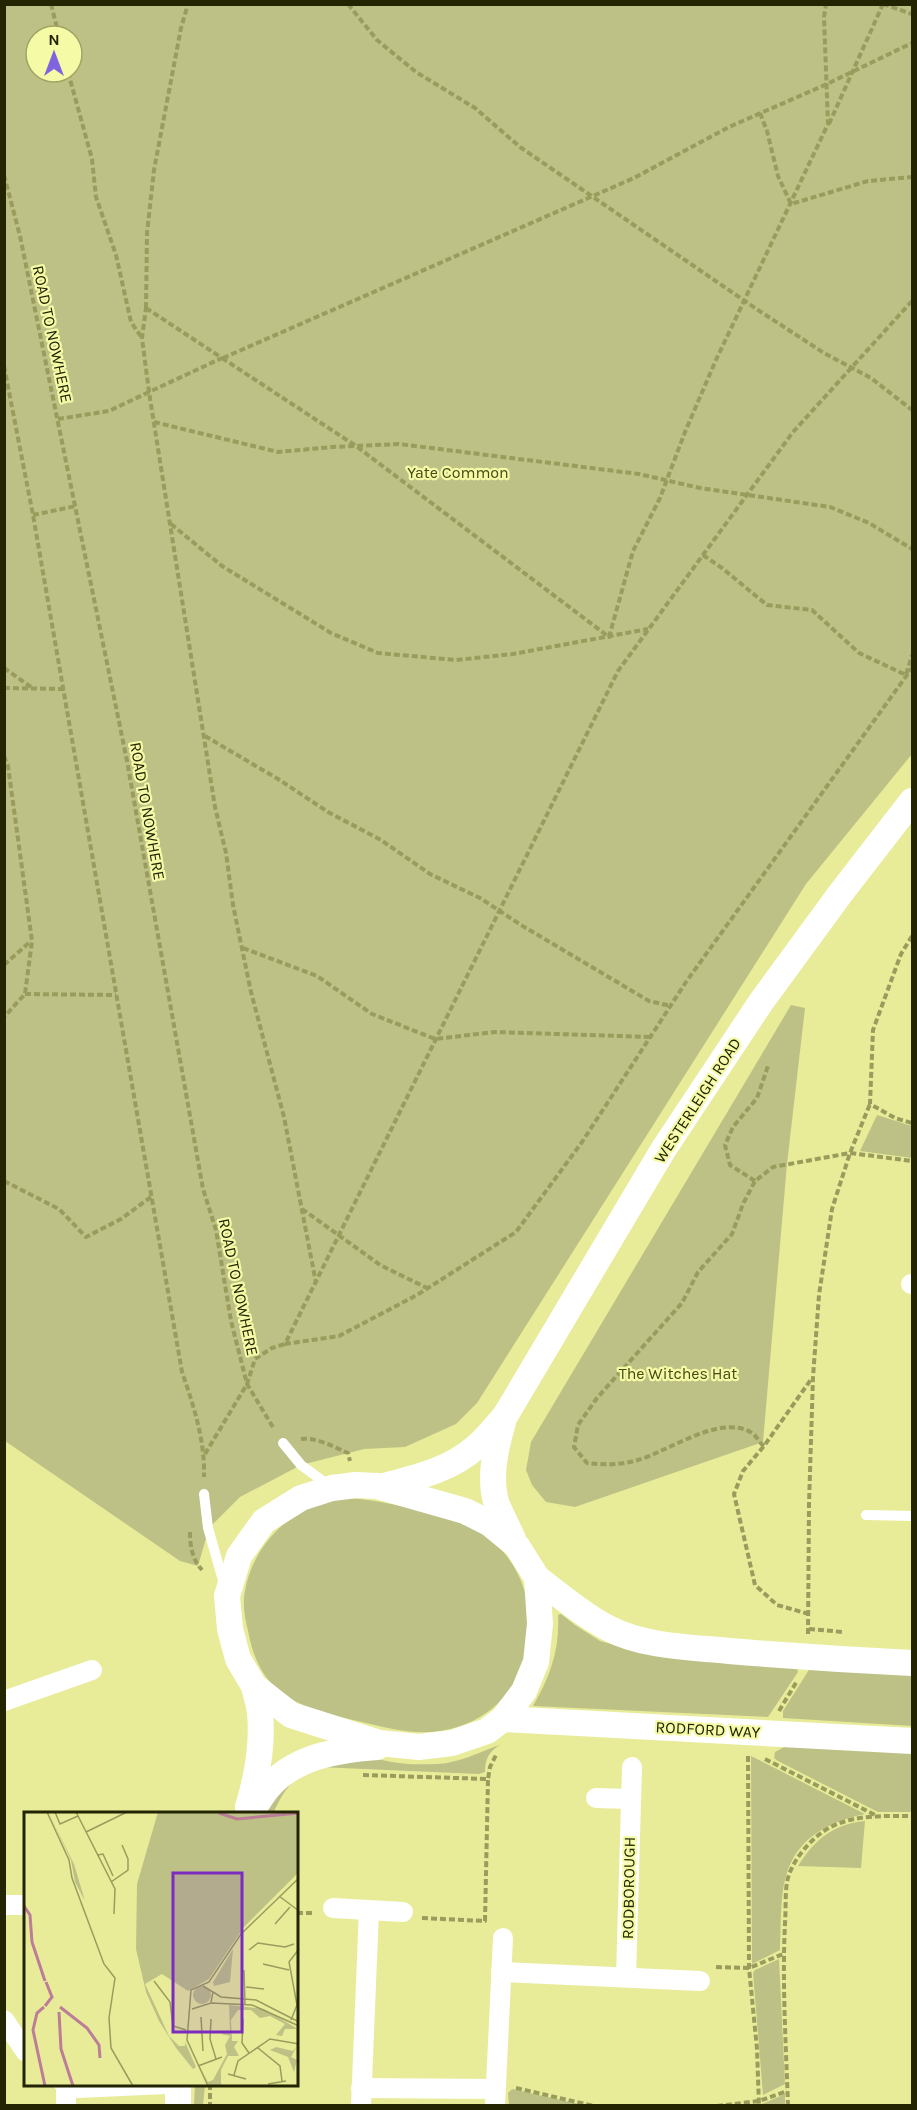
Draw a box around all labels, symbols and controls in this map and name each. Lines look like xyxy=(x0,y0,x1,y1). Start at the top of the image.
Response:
north arrow xyxy=(24,24,84,84)
text: N xyxy=(48,30,60,49)
street label: ROAD TO NOWHERE xyxy=(29,264,76,404)
park label: Yate Common xyxy=(407,463,509,482)
street label: ROAD TO NOWHERE xyxy=(126,741,169,882)
street label: WESTERLEIGH ROAD xyxy=(650,1034,745,1166)
street label: ROAD TO NOWHERE xyxy=(215,1217,262,1357)
park label: The Witches Hat xyxy=(619,1364,737,1383)
street label: RODFORD WAY xyxy=(655,1717,761,1742)
inset map xyxy=(24,1812,298,2086)
street label: RODBOROUGH xyxy=(618,1837,639,1939)

